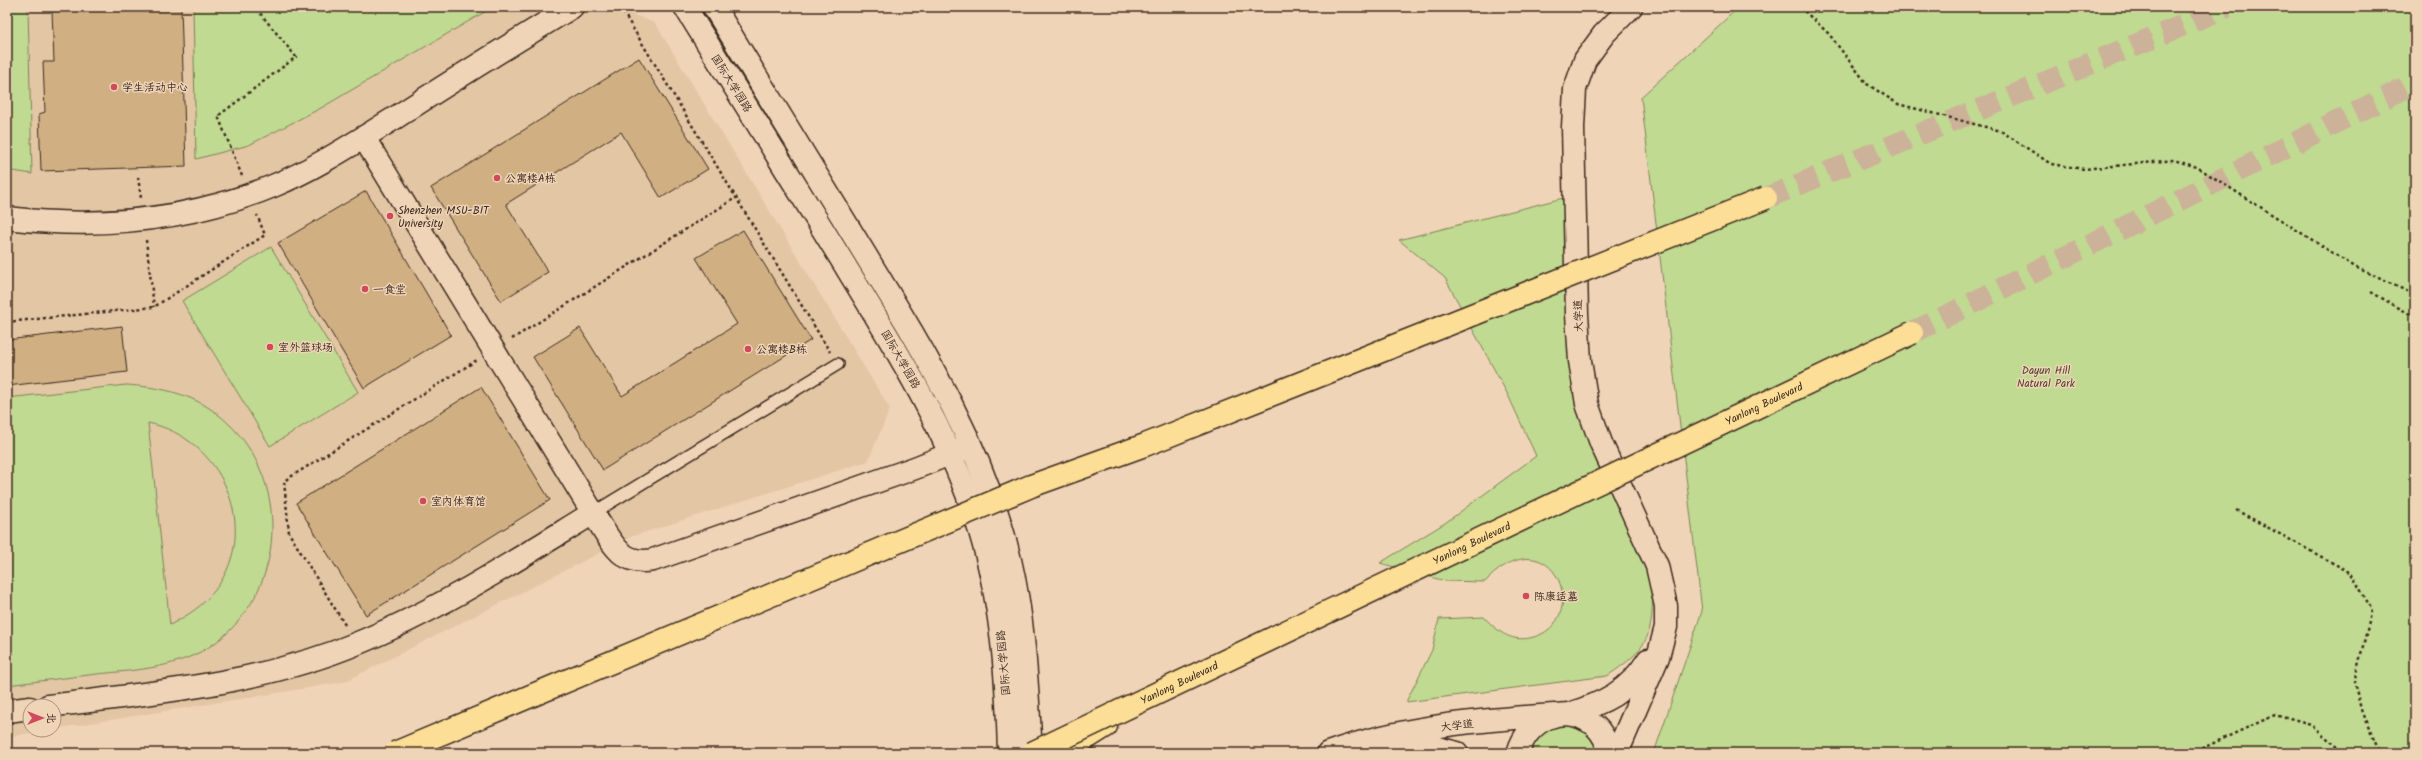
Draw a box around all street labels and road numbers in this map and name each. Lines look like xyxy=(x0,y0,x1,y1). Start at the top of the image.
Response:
street label: 国际大学园路 xyxy=(706,51,756,116)
street label: 大学道 xyxy=(1569,299,1589,333)
street label: 国际大学园路 xyxy=(876,326,924,393)
street label: Yanlong Boulevard xyxy=(1722,378,1807,431)
street label: Yanlong Boulevard xyxy=(1430,518,1514,570)
street label: 国际大学园路 xyxy=(992,629,1016,697)
street label: Yanlong Boulevard xyxy=(1138,657,1222,710)
street label: 大学道 xyxy=(1440,715,1475,737)

